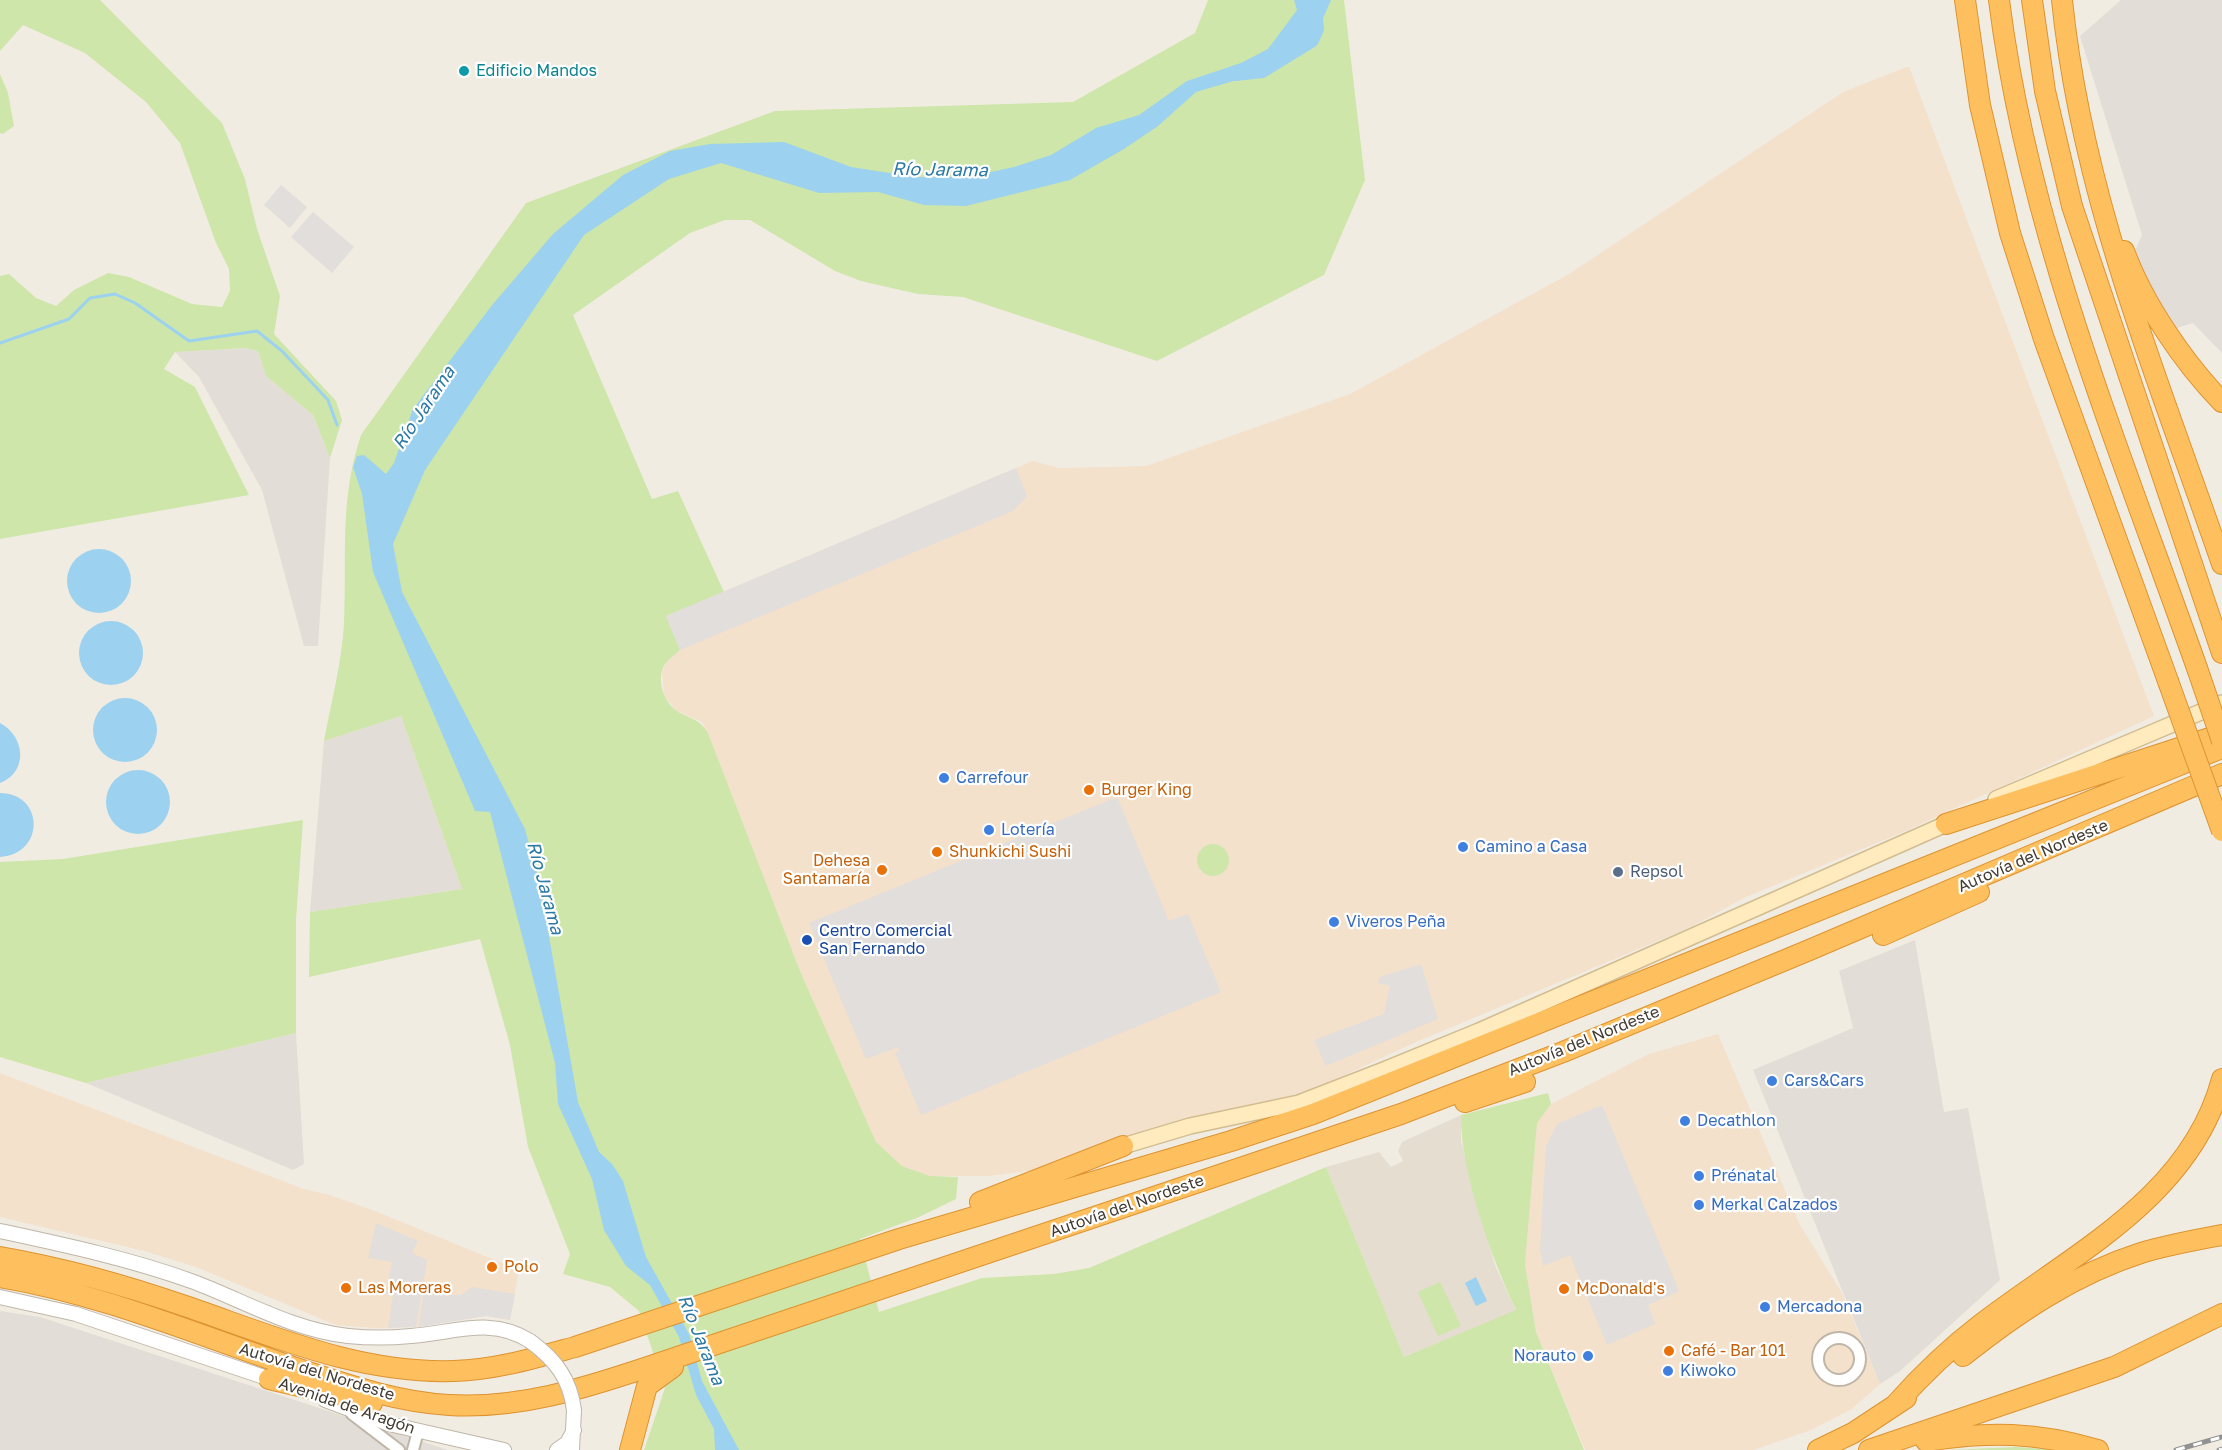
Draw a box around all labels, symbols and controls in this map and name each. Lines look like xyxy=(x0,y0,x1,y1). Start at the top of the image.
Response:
place label: Edificio Mandos xyxy=(476,61,597,81)
marker: Edificio Mandos xyxy=(457,64,471,78)
water label: Río Jarama xyxy=(892,158,988,182)
water label: Río Jarama xyxy=(388,362,460,454)
place label: Carrefour xyxy=(956,768,1029,788)
marker: Carrefour xyxy=(937,771,951,785)
place label: Burger King xyxy=(1101,780,1192,800)
marker: Burger King xyxy=(1082,783,1096,797)
street label: Autovía del Nordeste xyxy=(1955,816,2111,896)
place label: Lotería xyxy=(1001,820,1055,840)
marker: Lotería xyxy=(982,823,996,837)
place label: Camino a Casa xyxy=(1475,837,1587,857)
water label: Río Jarama xyxy=(522,839,568,937)
marker: Camino a Casa xyxy=(1456,840,1470,854)
place label: Shunkichi Sushi xyxy=(949,842,1071,862)
marker: Shunkichi Sushi xyxy=(930,845,944,859)
place label: Dehesa Santamaría xyxy=(783,851,870,889)
place label: Repsol xyxy=(1630,862,1683,882)
marker: Dehesa Santamaría xyxy=(875,863,889,877)
marker: Repsol xyxy=(1611,865,1625,879)
place label: Viveros Peña xyxy=(1346,912,1446,932)
marker: Viveros Peña xyxy=(1327,915,1341,929)
place label: Centro Comercial San Fernando xyxy=(819,921,952,959)
marker: Centro Comercial San Fernando xyxy=(800,933,814,947)
street label: Autovía del Nordeste xyxy=(1506,1002,1662,1080)
place label: Cars&Cars xyxy=(1784,1071,1864,1091)
marker: Cars&Cars xyxy=(1765,1074,1779,1088)
place label: Decathlon xyxy=(1697,1111,1776,1131)
marker: Decathlon xyxy=(1678,1114,1692,1128)
place label: Prénatal xyxy=(1711,1166,1776,1186)
marker: Prénatal xyxy=(1692,1169,1706,1183)
street label: Autovía del Nordeste xyxy=(1048,1171,1206,1241)
place label: Merkal Calzados xyxy=(1711,1195,1838,1215)
marker: Merkal Calzados xyxy=(1692,1198,1706,1212)
place label: Polo xyxy=(504,1257,538,1277)
marker: Polo xyxy=(485,1260,499,1274)
place label: Las Moreras xyxy=(358,1278,451,1298)
place label: McDonald's xyxy=(1576,1279,1665,1299)
marker: Las Moreras xyxy=(339,1281,353,1295)
marker: McDonald's xyxy=(1557,1282,1571,1296)
water label: Río Jarama xyxy=(673,1292,729,1388)
place label: Mercadona xyxy=(1777,1297,1862,1317)
marker: Mercadona xyxy=(1758,1300,1772,1314)
street label: Autovía del Nordeste xyxy=(237,1339,397,1405)
place label: Café - Bar 101 xyxy=(1681,1341,1785,1361)
marker: Café - Bar 101 xyxy=(1662,1344,1676,1358)
place label: Norauto xyxy=(1513,1346,1576,1366)
marker: Norauto xyxy=(1581,1349,1595,1363)
place label: Kiwoko xyxy=(1680,1361,1736,1381)
marker: Kiwoko xyxy=(1661,1364,1675,1378)
street label: Avenida de Aragón xyxy=(276,1374,418,1438)

